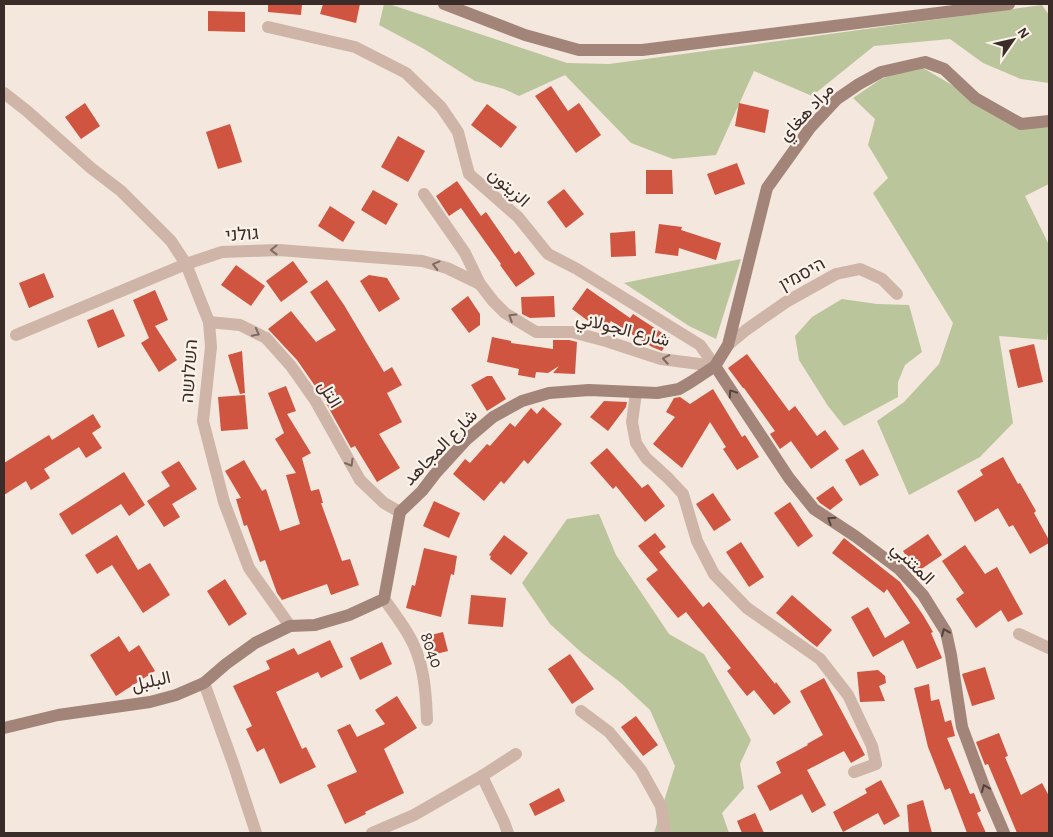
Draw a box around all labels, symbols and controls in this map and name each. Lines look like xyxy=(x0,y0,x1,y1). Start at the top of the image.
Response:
north arrow xyxy=(988,15,1038,65)
text: N xyxy=(1014,25,1031,41)
street label: مراد هغاي xyxy=(776,80,841,148)
street label: الزيتون xyxy=(484,165,532,211)
street label: גולני xyxy=(225,225,259,245)
one-way arrow xyxy=(270,245,278,255)
street label: היסמין xyxy=(776,255,829,295)
one-way arrow xyxy=(431,260,440,271)
street label: شارع الجولاني xyxy=(573,310,671,355)
one-way arrow xyxy=(508,314,517,323)
one-way arrow xyxy=(251,327,260,337)
street label: השלושה xyxy=(179,338,201,404)
one-way arrow xyxy=(662,355,671,365)
street label: التل xyxy=(313,378,344,412)
one-way arrow xyxy=(729,389,738,399)
street label: شارع المجاهد xyxy=(400,406,483,491)
one-way arrow xyxy=(344,458,354,467)
one-way arrow xyxy=(827,517,836,527)
street label: المتنبي xyxy=(884,539,937,592)
one-way arrow xyxy=(941,628,951,637)
street label: 8040 xyxy=(416,630,446,670)
street label: البلبل xyxy=(130,669,173,696)
one-way arrow xyxy=(981,784,992,793)

